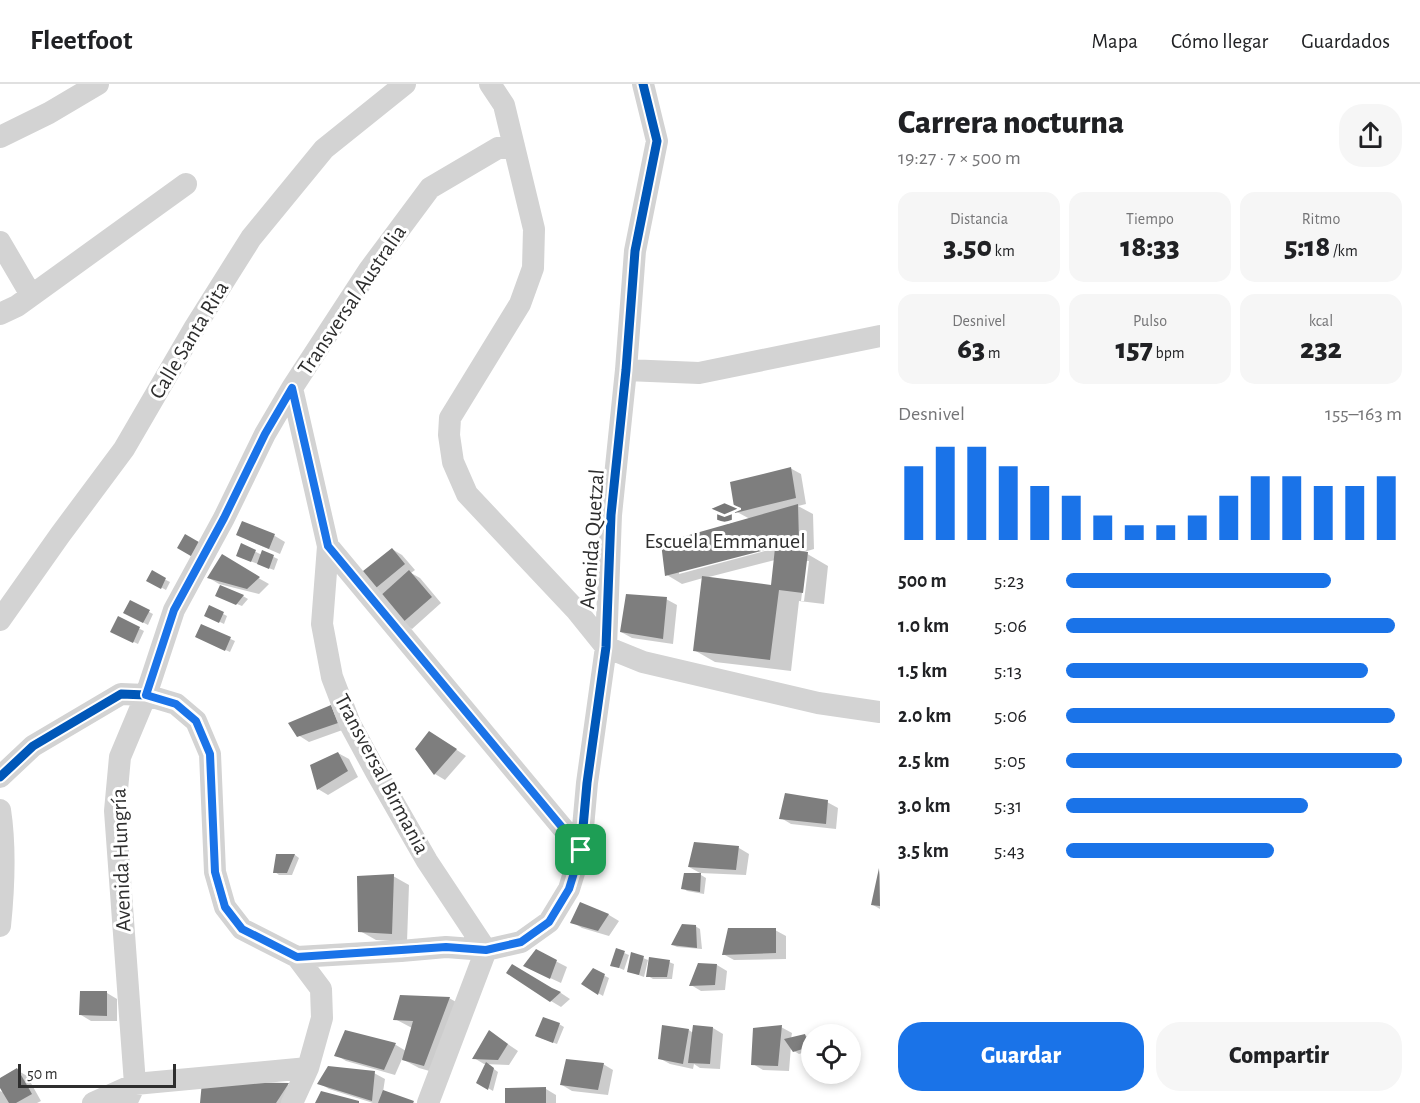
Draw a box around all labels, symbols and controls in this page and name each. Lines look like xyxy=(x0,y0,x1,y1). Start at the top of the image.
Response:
text: Fleetfoot xyxy=(30,27,132,55)
text: Mapa xyxy=(1092,31,1138,52)
text: Cómo llegar xyxy=(1171,31,1268,52)
text: Guardados xyxy=(1301,31,1390,52)
button: share xyxy=(1339,104,1402,167)
text: Carrera nocturna xyxy=(898,107,1124,140)
text: 19:27 · 7 × 500 m xyxy=(898,148,1021,168)
text: Distancia xyxy=(950,211,1008,227)
text: Tiempo xyxy=(1126,211,1174,227)
text: Ritmo xyxy=(1302,211,1340,227)
street label: Transversal Australia xyxy=(294,221,410,379)
text: 3.50 xyxy=(943,232,992,262)
text: 18:33 xyxy=(1120,232,1180,262)
text: 5:18 xyxy=(1284,232,1330,262)
text: km xyxy=(992,243,1015,259)
text: /km xyxy=(1330,243,1358,259)
street label: Calle Santa Rita xyxy=(145,277,233,403)
text: Desnivel xyxy=(952,313,1006,329)
text: Pulso xyxy=(1133,313,1167,329)
text: kcal xyxy=(1309,313,1333,329)
text: 63 xyxy=(957,334,985,364)
text: 157 xyxy=(1115,334,1153,364)
text: 232 xyxy=(1300,334,1342,364)
text: m xyxy=(985,345,1001,361)
text: bpm xyxy=(1153,345,1185,361)
text: Desnivel xyxy=(898,404,965,424)
text: 155–163 m xyxy=(1325,404,1402,424)
street label: Avenida Quetzal xyxy=(576,468,608,610)
school or university icon: Escuela Emmanuel xyxy=(712,499,738,525)
place label: Escuela Emmanuel xyxy=(644,530,806,552)
text: 500 m xyxy=(898,571,947,591)
text: 5:23 xyxy=(994,571,1024,591)
text: 1.0 km xyxy=(898,616,949,636)
text: 5:06 xyxy=(994,616,1027,636)
text: 1.5 km xyxy=(898,661,947,681)
text: 5:13 xyxy=(994,661,1022,681)
street label: Transversal Birmania xyxy=(331,690,433,858)
text: 2.0 km xyxy=(898,706,951,726)
text: 5:06 xyxy=(994,706,1027,726)
text: 2.5 km xyxy=(898,751,950,771)
text: 5:05 xyxy=(994,751,1026,771)
street label: Avenida Hungría xyxy=(107,788,135,932)
text: 3.0 km xyxy=(898,796,951,816)
text: 5:31 xyxy=(994,796,1022,816)
pin xyxy=(555,824,606,875)
icon: arrive xyxy=(564,833,597,866)
text: 3.5 km xyxy=(898,841,949,861)
text: 5:43 xyxy=(994,841,1025,861)
button: Guardar xyxy=(898,1022,1144,1091)
button: Compartir xyxy=(1156,1022,1402,1091)
map controls xyxy=(801,1024,861,1084)
button: locate xyxy=(801,1024,861,1084)
scale bar xyxy=(18,1061,176,1088)
text: 50 m xyxy=(27,1066,58,1082)

